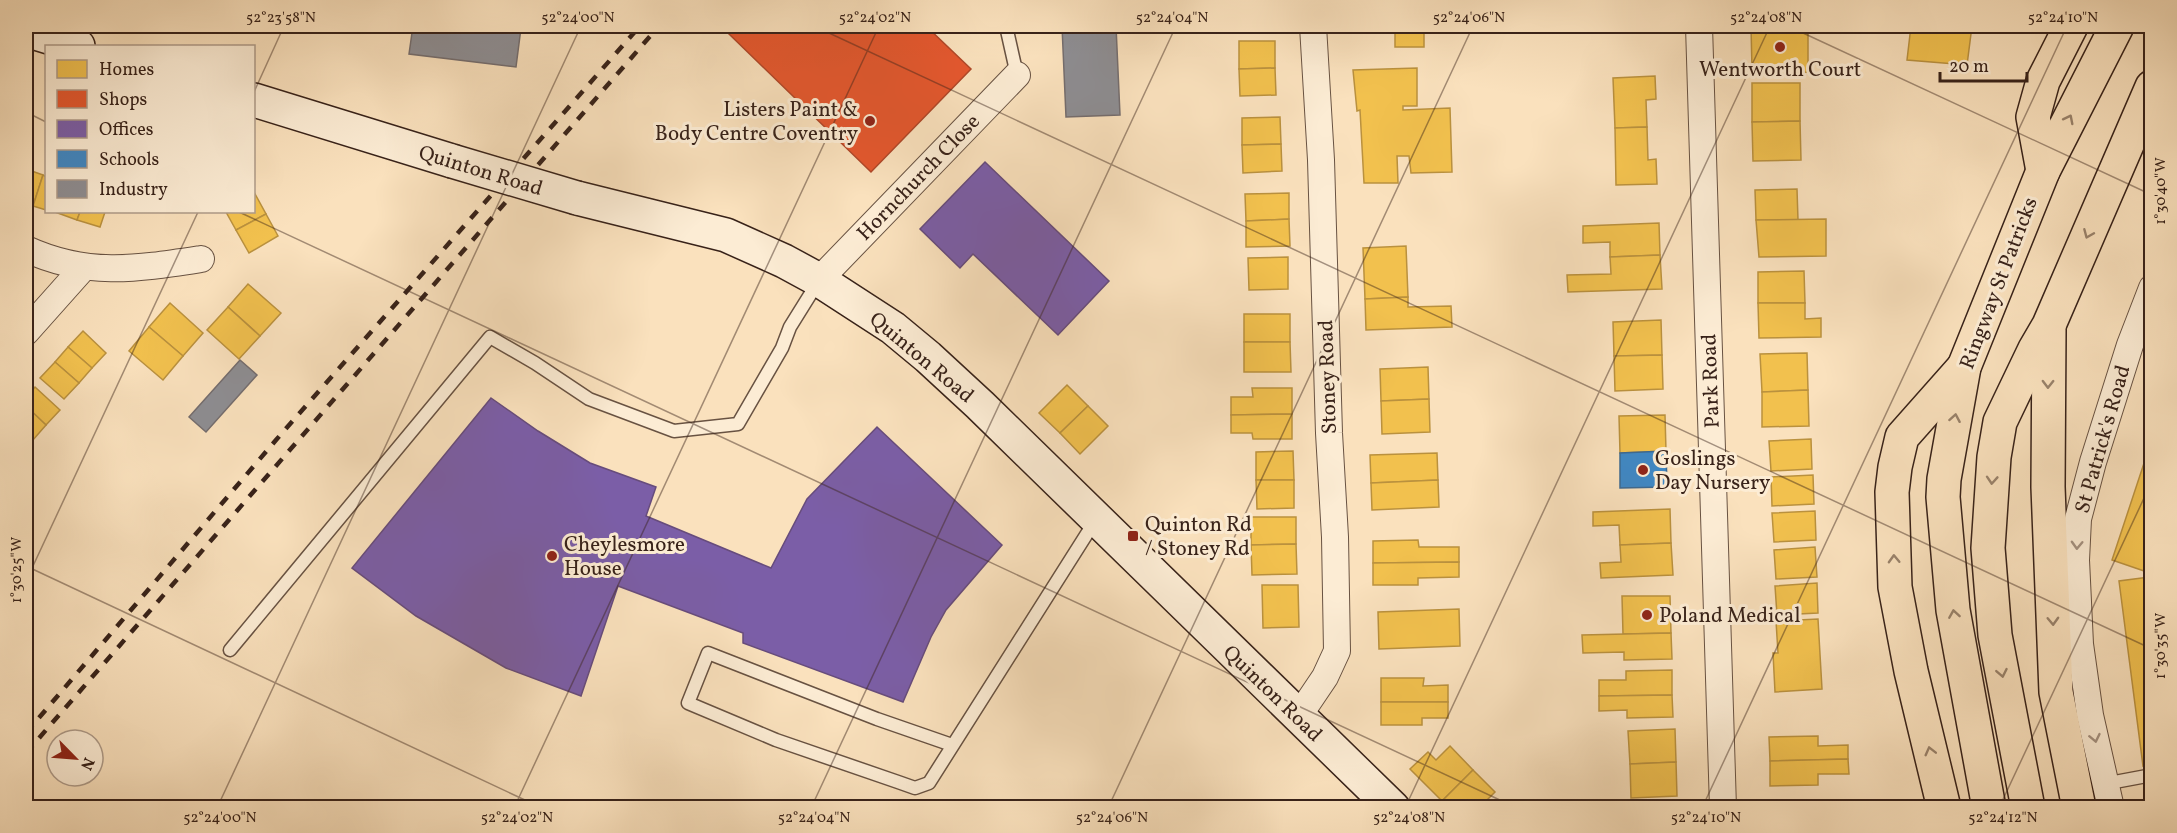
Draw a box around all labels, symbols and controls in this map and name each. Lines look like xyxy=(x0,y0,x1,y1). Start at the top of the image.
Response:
text: 52°23'58"N xyxy=(246,8,316,29)
text: 52°24'00"N xyxy=(541,8,615,29)
text: 52°24'02"N xyxy=(839,8,911,29)
text: 52°24'04"N xyxy=(1136,8,1208,29)
text: 52°24'06"N xyxy=(1433,8,1505,29)
text: 52°24'08"N xyxy=(1730,8,1802,29)
text: 52°24'10"N xyxy=(2028,8,2098,29)
marker: Wentworth Court xyxy=(1773,40,1787,54)
legend xyxy=(45,45,255,213)
scale bar xyxy=(1940,45,2027,83)
text: 20 m xyxy=(1949,55,1989,80)
place label: Wentworth Court xyxy=(1699,56,1861,85)
text: Homes xyxy=(99,58,154,83)
text: Shops xyxy=(99,88,147,113)
place label: Listers Paint & Body Centre Coventry xyxy=(655,96,859,149)
street label: Hornchurch Close xyxy=(851,108,987,248)
marker: Listers Paint & Body Centre Coventry xyxy=(863,114,877,128)
one-way arrow xyxy=(2062,114,2074,125)
text: Offices xyxy=(99,118,154,143)
street label: Quinton Road xyxy=(415,139,546,204)
text: Schools xyxy=(99,148,159,173)
text: 1°30'40"W xyxy=(2151,157,2172,225)
text: Industry xyxy=(99,178,168,203)
street label: Ringway St Patricks xyxy=(1953,193,2046,374)
one-way arrow xyxy=(2083,228,2095,239)
street label: Quinton Road xyxy=(862,306,980,411)
street label: Stoney Road xyxy=(1312,319,1345,435)
street label: Park Road xyxy=(1695,333,1728,429)
street label: St Patrick's Road xyxy=(2068,362,2138,517)
one-way arrow xyxy=(2042,379,2054,388)
one-way arrow xyxy=(1948,414,1960,423)
place label: Goslings Day Nursery xyxy=(1655,445,1771,498)
marker: Goslings Day Nursery xyxy=(1636,463,1650,477)
one-way arrow xyxy=(1986,475,1999,484)
place label: Quinton Rd / Stoney Rd xyxy=(1145,511,1252,564)
marker: Quinton Rd / Stoney Rd xyxy=(1126,529,1140,543)
place label: Cheylesmore House xyxy=(564,531,685,584)
text: 1°30'25"W xyxy=(7,537,28,603)
one-way arrow xyxy=(2071,540,2084,549)
marker: Cheylesmore House xyxy=(545,549,559,563)
one-way arrow xyxy=(1888,555,1901,564)
place label: Poland Medical xyxy=(1659,602,1800,631)
marker: Poland Medical xyxy=(1640,608,1654,622)
one-way arrow xyxy=(1948,610,1961,620)
text: 1°30'35"W xyxy=(2151,613,2172,679)
one-way arrow xyxy=(2047,616,2060,625)
street label: Quinton Road xyxy=(1216,639,1328,749)
one-way arrow xyxy=(1995,668,2008,678)
north arrow xyxy=(45,728,105,788)
one-way arrow xyxy=(2088,733,2101,743)
one-way arrow xyxy=(1925,746,1938,756)
text: N xyxy=(74,754,99,774)
text: 52°24'00"N xyxy=(183,808,257,829)
text: 52°24'02"N xyxy=(481,808,553,829)
text: 52°24'04"N xyxy=(778,808,850,829)
text: 52°24'06"N xyxy=(1076,808,1148,829)
text: 52°24'08"N xyxy=(1373,808,1445,829)
text: 52°24'10"N xyxy=(1671,808,1741,829)
text: 52°24'12"N xyxy=(1968,808,2038,829)

